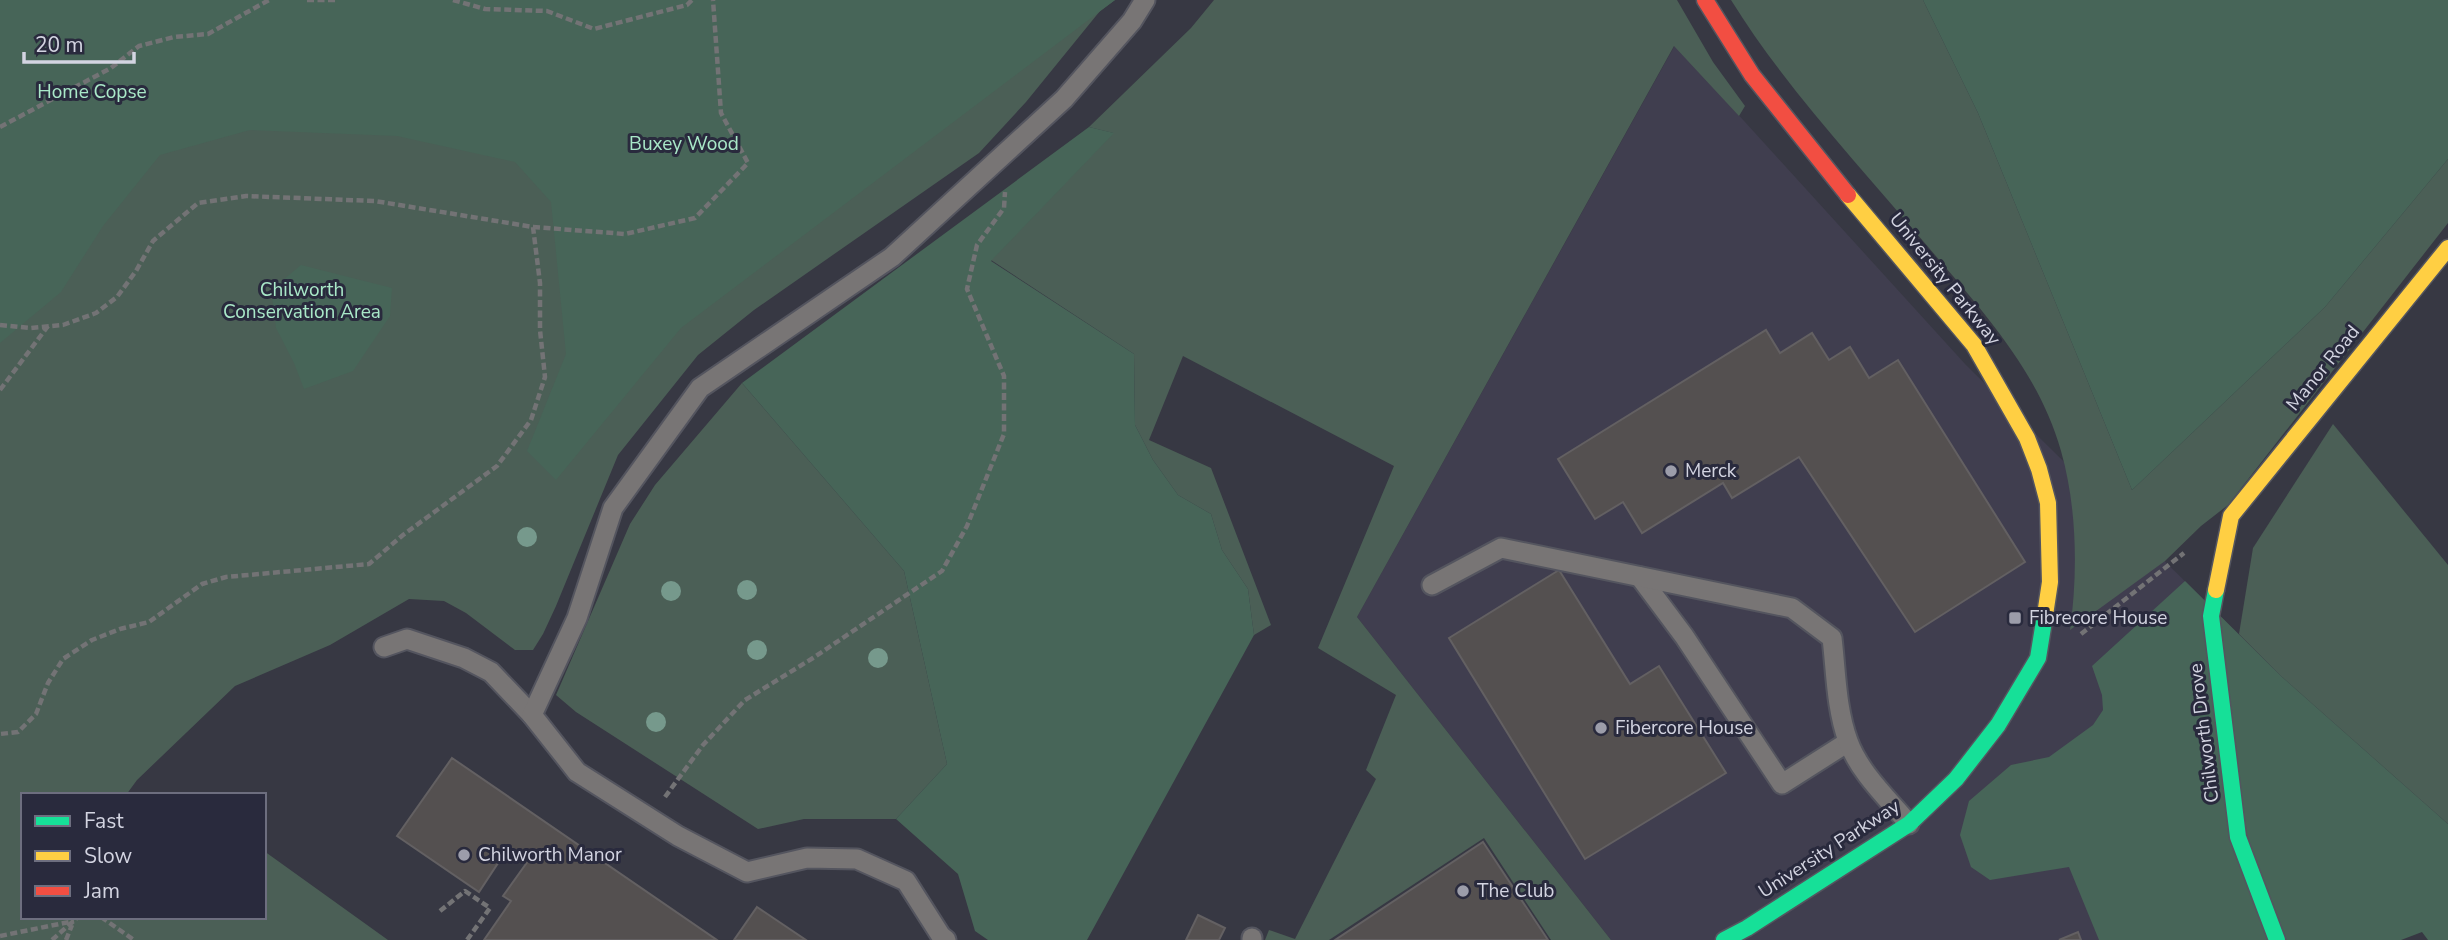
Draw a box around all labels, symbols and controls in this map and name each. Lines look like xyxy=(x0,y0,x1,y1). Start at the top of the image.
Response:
scale bar xyxy=(24,21,135,65)
text: 20 m xyxy=(35,31,84,59)
park label: Home Copse xyxy=(37,79,147,105)
park label: Buxey Wood xyxy=(629,131,739,157)
street label: University Parkway xyxy=(1883,207,2007,351)
park label: Chilworth Conservation Area xyxy=(223,277,381,325)
street label: Manor Road xyxy=(2280,320,2366,416)
place label: Merck xyxy=(1685,458,1737,484)
marker: Merck xyxy=(1663,463,1679,479)
place label: Fibrecore House xyxy=(2029,605,2167,631)
marker: Fibrecore House xyxy=(2007,610,2023,626)
street label: Chilworth Drove xyxy=(2183,662,2225,804)
place label: Fibercore House xyxy=(1615,715,1753,741)
marker: Fibercore House xyxy=(1593,720,1609,736)
legend xyxy=(21,793,266,919)
street label: University Parkway xyxy=(1753,793,1905,904)
text: Fast xyxy=(84,807,124,835)
text: Slow xyxy=(84,842,133,870)
place label: Chilworth Manor xyxy=(478,842,622,868)
marker: Chilworth Manor xyxy=(456,847,472,863)
text: Jam xyxy=(83,877,120,905)
place label: The Club xyxy=(1477,878,1554,904)
marker: The Club xyxy=(1455,883,1471,899)

